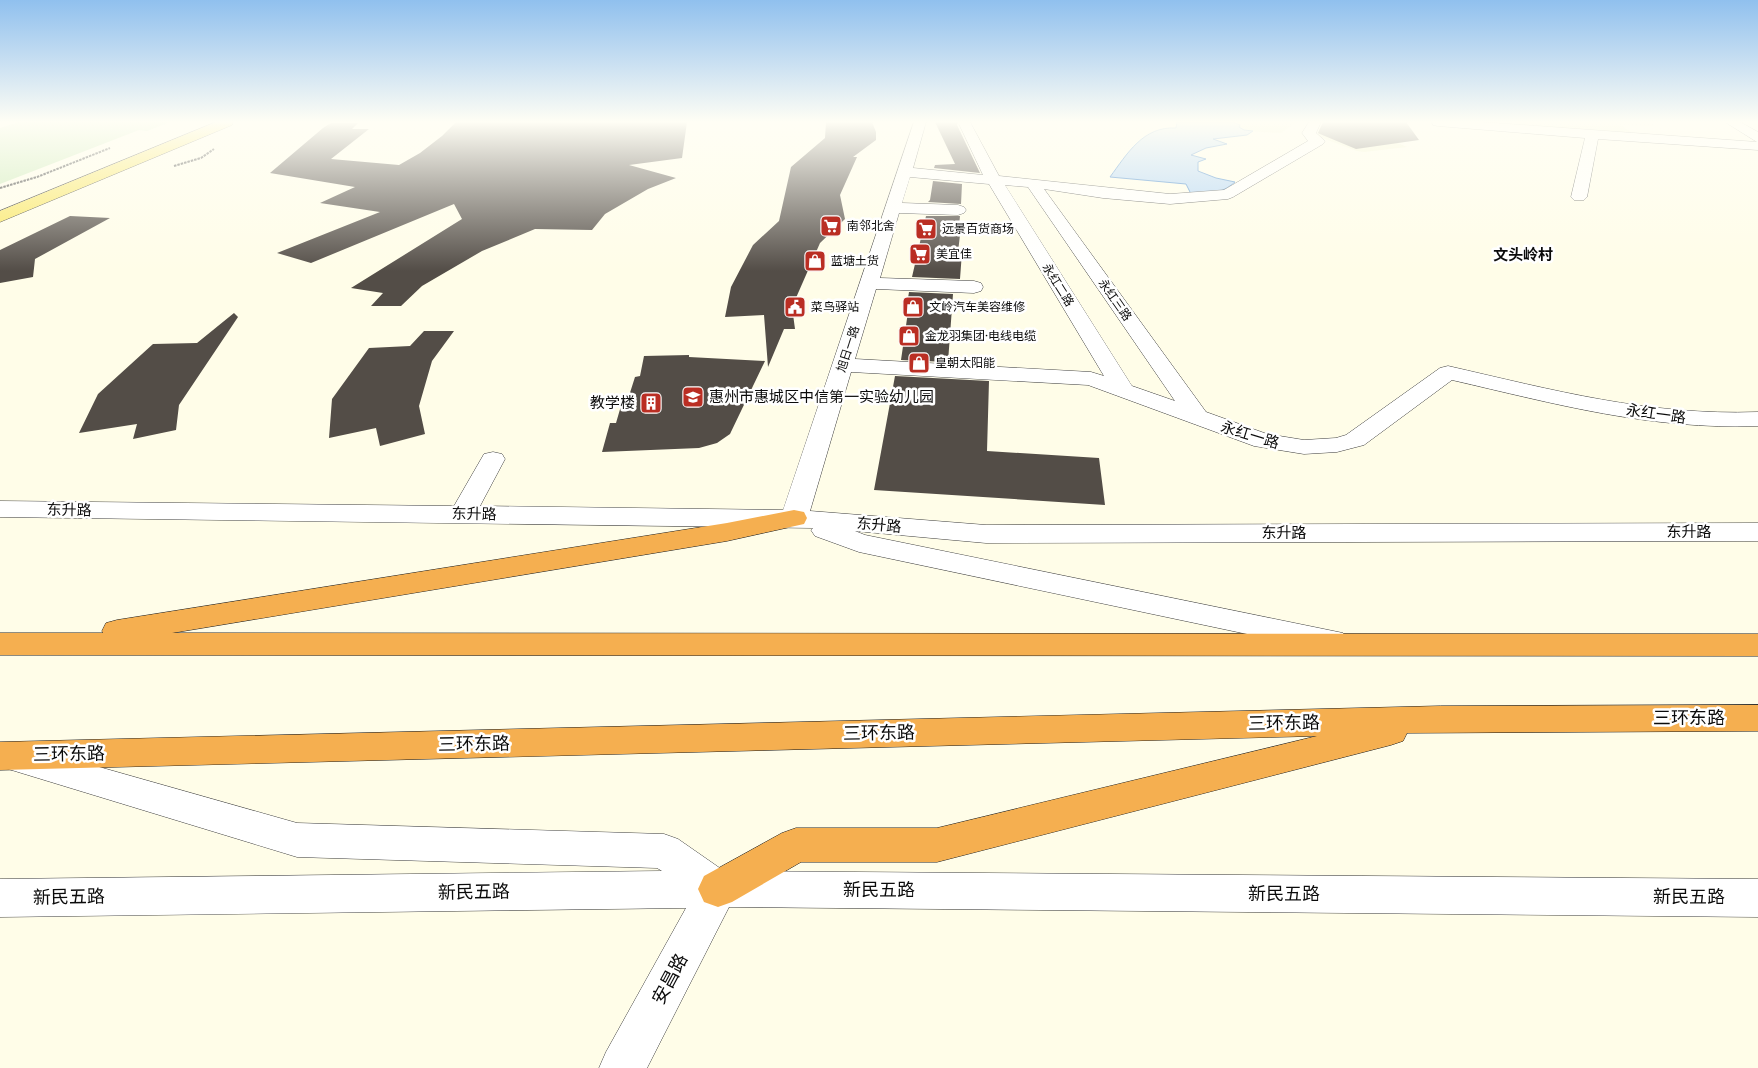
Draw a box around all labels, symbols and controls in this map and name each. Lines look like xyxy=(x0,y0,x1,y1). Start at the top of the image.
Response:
supermarket icon: 南邻北舍 xyxy=(819,214,843,238)
supermarket icon: 远景百货商场 xyxy=(914,217,938,241)
place label: 南邻北舍 xyxy=(847,219,895,233)
place label: 远景百货商场 xyxy=(942,222,1014,236)
supermarket icon: 美宜佳 xyxy=(908,242,932,266)
district label: 文头岭村 xyxy=(1493,246,1553,264)
place label: 美宜佳 xyxy=(936,247,972,261)
shop icon: 蓝塘土货 xyxy=(803,249,827,273)
place label: 蓝塘土货 xyxy=(831,254,879,268)
street label: 永红二路 xyxy=(1039,261,1077,309)
street label: 永红三路 xyxy=(1095,276,1135,324)
public building icon: 菜鸟驿站 xyxy=(783,295,807,319)
shop icon: 文岭汽车美容维修 xyxy=(901,295,925,319)
place label: 菜鸟驿站 xyxy=(811,300,859,314)
place label: 文岭汽车美容维修 xyxy=(929,300,1025,314)
street label: 旭日一路 xyxy=(834,324,862,374)
shop icon: 金龙羽集团·电线电缆 xyxy=(897,324,921,348)
place label: 金龙羽集团·电线电缆 xyxy=(925,329,1036,343)
shop icon: 皇朝太阳能 xyxy=(907,351,931,375)
place label: 皇朝太阳能 xyxy=(935,356,995,370)
school or university icon: 惠州市惠城区中信第一实验幼儿园 xyxy=(681,385,705,409)
place label: 惠州市惠城区中信第一实验幼儿园 xyxy=(709,388,934,406)
building icon: 教学楼 xyxy=(639,391,663,415)
place label: 教学楼 xyxy=(590,394,635,412)
street label: 永红一路 xyxy=(1625,401,1687,427)
street label: 永红一路 xyxy=(1219,418,1281,452)
street label: 东升路 xyxy=(46,501,92,519)
street label: 东升路 xyxy=(451,505,497,523)
street label: 东升路 xyxy=(856,514,902,536)
street label: 东升路 xyxy=(1666,523,1712,541)
street label: 东升路 xyxy=(1261,524,1307,542)
street label: 三环东路 xyxy=(1653,707,1725,728)
street label: 三环东路 xyxy=(1248,711,1320,734)
street label: 三环东路 xyxy=(843,721,915,744)
street label: 三环东路 xyxy=(438,732,510,755)
street label: 三环东路 xyxy=(33,742,105,765)
street label: 新民五路 xyxy=(843,879,915,900)
street label: 新民五路 xyxy=(438,880,510,903)
street label: 新民五路 xyxy=(1248,883,1320,904)
street label: 新民五路 xyxy=(33,885,105,908)
street label: 新民五路 xyxy=(1653,886,1725,907)
street label: 安昌路 xyxy=(648,950,692,1008)

